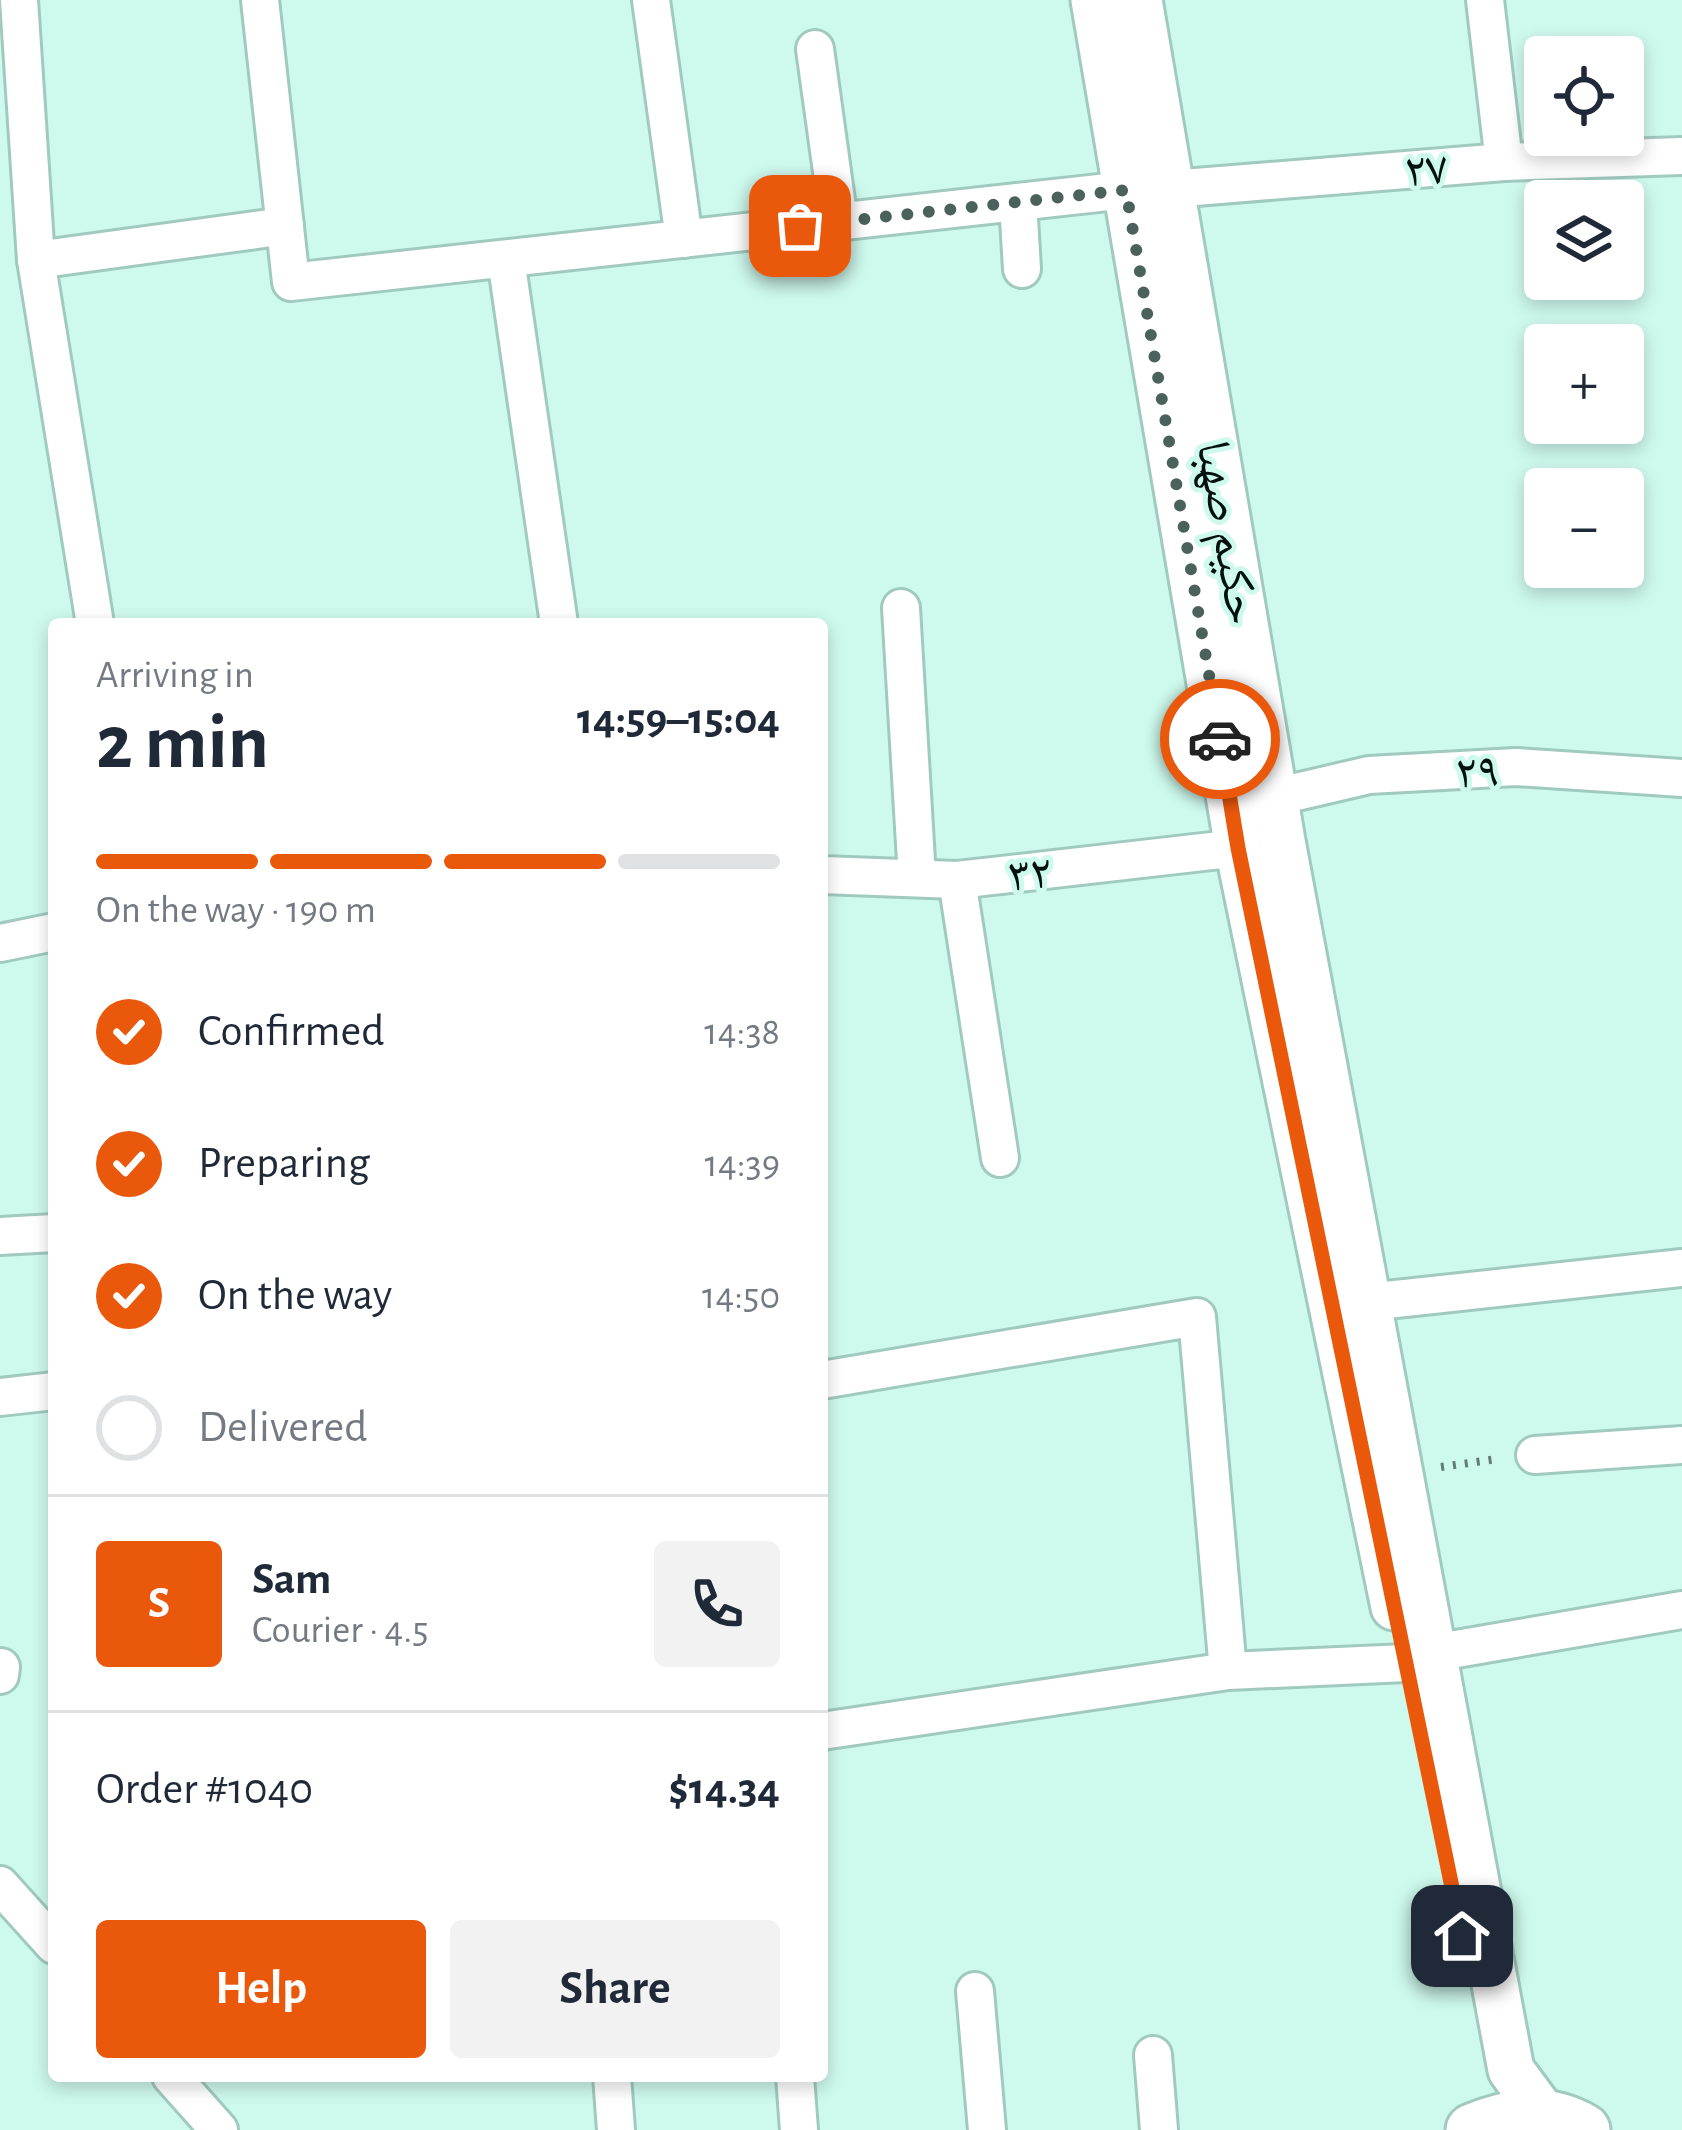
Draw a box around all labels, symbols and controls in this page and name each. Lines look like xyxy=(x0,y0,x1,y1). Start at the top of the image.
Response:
map controls xyxy=(1524,36,1644,588)
button: locate xyxy=(1524,36,1644,156)
street label: ۲۷ xyxy=(1403,145,1450,197)
pin xyxy=(749,175,851,277)
button: layers xyxy=(1524,180,1644,300)
icon: bag xyxy=(767,193,833,259)
button: + xyxy=(1524,324,1644,444)
street label: حکیم صهبا xyxy=(1182,437,1267,629)
button: − xyxy=(1524,468,1644,588)
text: Arriving in xyxy=(96,656,254,695)
courier xyxy=(1160,679,1280,799)
text: 14:59–15:04 xyxy=(577,697,780,742)
text: 2 min xyxy=(96,705,269,783)
icon: car xyxy=(1187,706,1253,772)
street label: ۲۹ xyxy=(1454,748,1500,798)
street label: ۳۲ xyxy=(1006,849,1054,901)
text: On the way · 190 m xyxy=(96,891,376,930)
icon: check xyxy=(96,999,162,1065)
text: Confirmed xyxy=(198,1009,384,1054)
text: 14:38 xyxy=(704,1013,780,1052)
icon: check xyxy=(96,1131,162,1197)
text: Preparing xyxy=(198,1141,370,1186)
text: 14:39 xyxy=(704,1145,780,1184)
icon: check xyxy=(96,1263,162,1329)
text: On the way xyxy=(198,1273,392,1318)
text: 14:50 xyxy=(702,1277,780,1316)
text: Delivered xyxy=(198,1405,367,1450)
button: phone xyxy=(654,1541,780,1667)
text: Sam xyxy=(252,1557,331,1602)
text: S xyxy=(148,1581,170,1626)
text: Courier · 4.5 xyxy=(252,1611,429,1650)
text: Order #1040 xyxy=(96,1767,313,1812)
text: $14.34 xyxy=(669,1767,780,1812)
pin xyxy=(1411,1885,1513,1987)
icon: home xyxy=(1429,1903,1495,1969)
button: Help xyxy=(96,1920,426,2058)
button: Share xyxy=(450,1920,780,2058)

